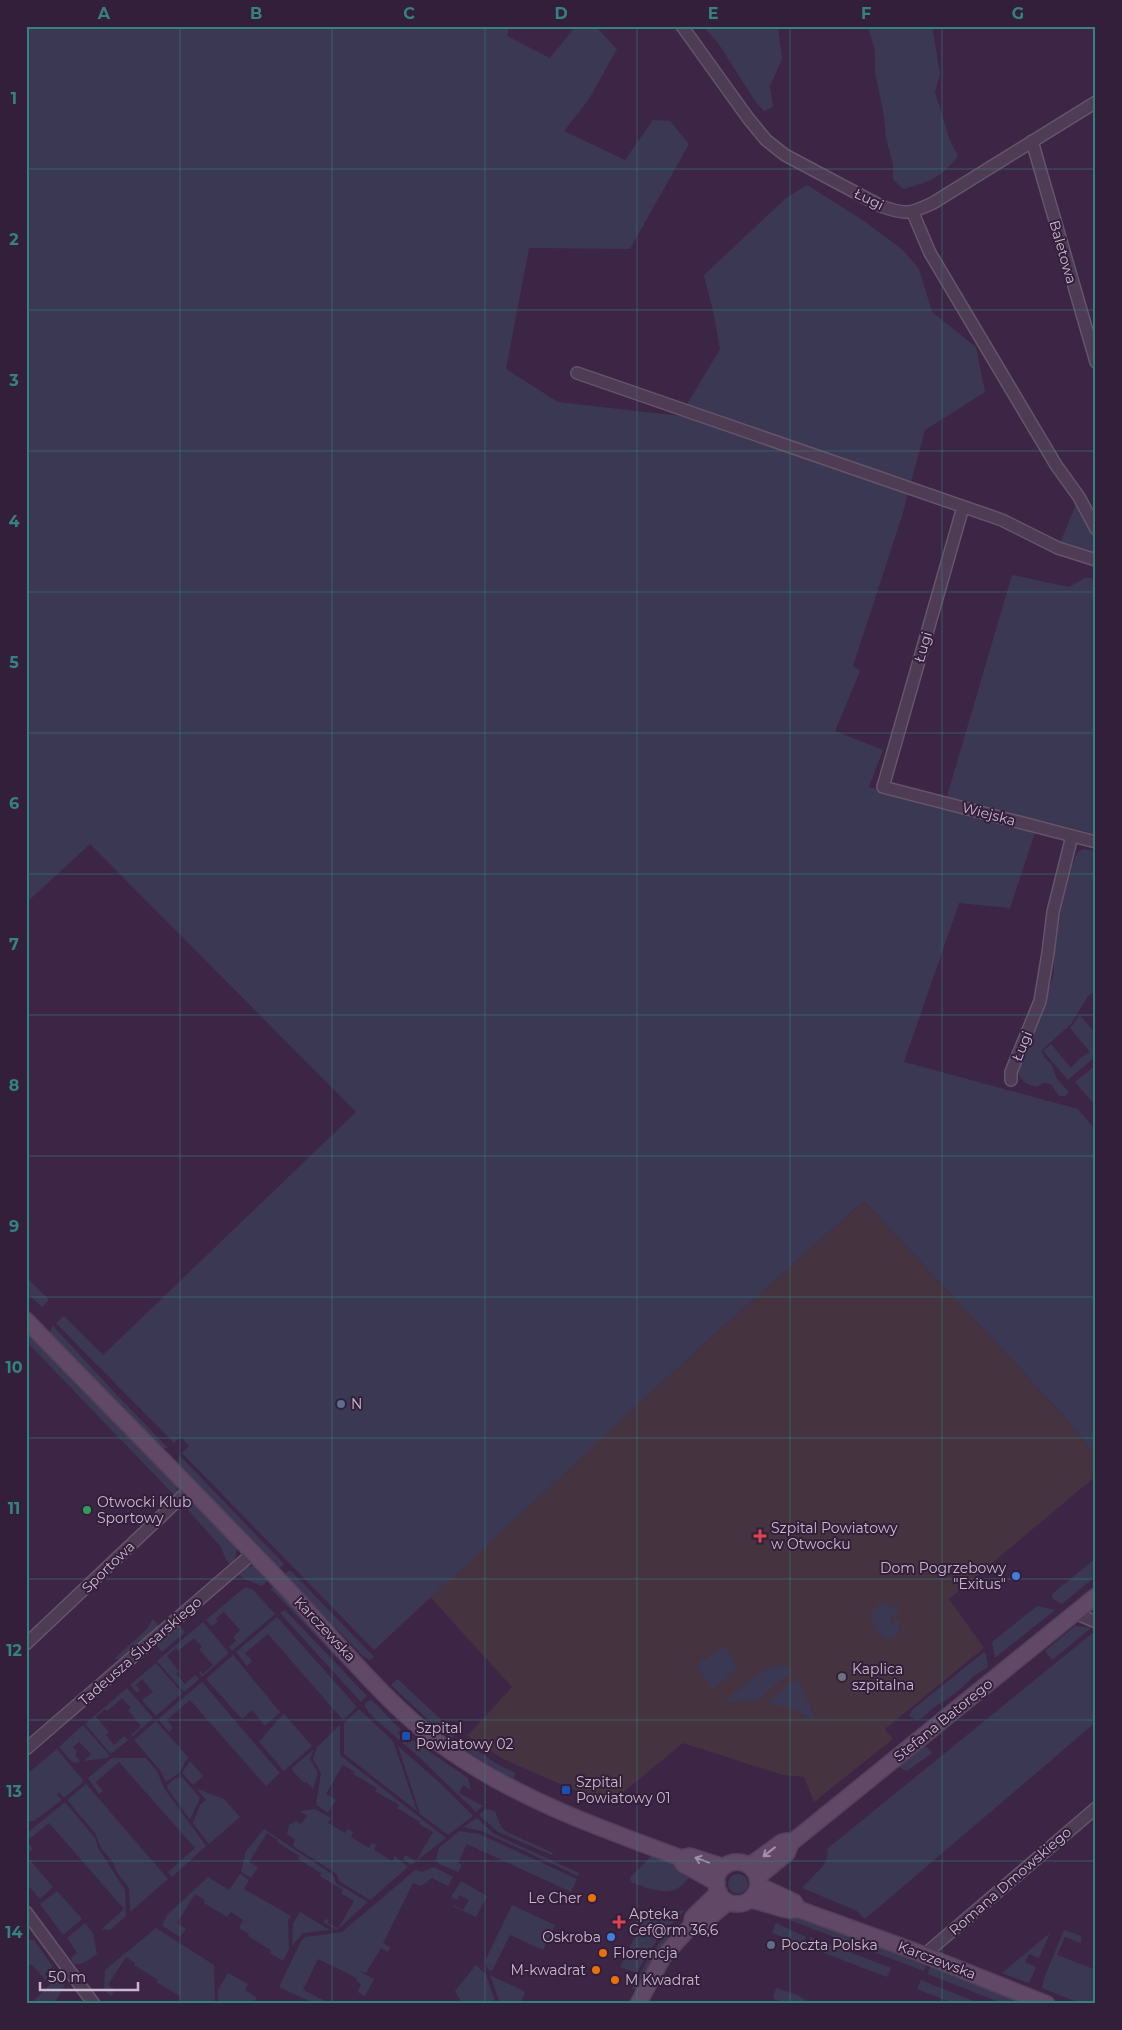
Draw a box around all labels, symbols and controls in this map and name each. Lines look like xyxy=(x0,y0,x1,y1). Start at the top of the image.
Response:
text: A xyxy=(97,4,111,23)
text: B xyxy=(250,4,262,23)
text: C xyxy=(403,4,415,23)
text: D xyxy=(554,4,568,23)
text: E xyxy=(708,4,718,23)
text: F xyxy=(861,4,871,23)
text: G xyxy=(1012,4,1024,23)
text: 1 xyxy=(11,89,17,108)
street label: Ługi xyxy=(851,184,887,214)
street label: Baletowa xyxy=(1045,218,1081,286)
text: 2 xyxy=(9,230,19,249)
text: 3 xyxy=(8,371,19,390)
text: 4 xyxy=(8,512,20,531)
street label: Ługi xyxy=(910,630,936,664)
text: 5 xyxy=(9,653,19,672)
text: 6 xyxy=(9,794,19,813)
street label: Wiejska xyxy=(960,798,1018,830)
text: 7 xyxy=(9,935,19,954)
street label: Ługi xyxy=(1008,1028,1036,1064)
text: 8 xyxy=(9,1076,19,1095)
text: 9 xyxy=(9,1217,19,1236)
text: 10 xyxy=(5,1358,23,1377)
place label: N xyxy=(351,1395,362,1413)
marker: N xyxy=(335,1398,347,1410)
place label: Otwocki Klub Sportowy xyxy=(97,1493,191,1527)
text: 11 xyxy=(8,1499,20,1518)
marker: Otwocki Klub Sportowy xyxy=(81,1504,93,1516)
place label: Szpital Powiatowy w Otwocku xyxy=(771,1519,898,1553)
marker: Szpital Powiatowy w Otwocku xyxy=(753,1529,767,1543)
street label: Sportowa xyxy=(78,1537,138,1597)
place label: Dom Pogrzebowy "Exitus" xyxy=(880,1559,1006,1593)
marker: Dom Pogrzebowy "Exitus" xyxy=(1010,1570,1022,1582)
street label: Tadeusza Ślusarskiego xyxy=(75,1592,205,1709)
street label: Karczewska xyxy=(290,1593,360,1665)
text: 12 xyxy=(6,1641,22,1660)
place label: Kaplica szpitalna xyxy=(852,1660,914,1694)
marker: Kaplica szpitalna xyxy=(836,1671,848,1683)
street label: Stefana Batorego xyxy=(890,1674,996,1765)
place label: Szpital Powiatowy 02 xyxy=(416,1719,514,1753)
marker: Szpital Powiatowy 02 xyxy=(400,1730,412,1742)
place label: Szpital Powiatowy 01 xyxy=(576,1773,671,1807)
text: 13 xyxy=(6,1782,22,1801)
marker: Szpital Powiatowy 01 xyxy=(560,1784,572,1796)
street label: Romana Dmowskiego xyxy=(945,1823,1075,1939)
one-way arrow xyxy=(763,1846,776,1857)
one-way arrow xyxy=(695,1855,711,1864)
place label: Le Cher xyxy=(528,1889,582,1907)
marker: Le Cher xyxy=(586,1892,598,1904)
place label: Apteka Cef@rm 36,6 xyxy=(629,1905,719,1939)
marker: Apteka Cef@rm 36,6 xyxy=(613,1916,625,1928)
text: 14 xyxy=(5,1923,23,1942)
place label: Oskroba xyxy=(542,1928,601,1946)
marker: Oskroba xyxy=(605,1931,617,1943)
place label: Poczta Polska xyxy=(781,1936,878,1954)
street label: Karczewska xyxy=(895,1937,979,1983)
marker: Poczta Polska xyxy=(765,1939,777,1951)
place label: Florencja xyxy=(613,1944,678,1962)
marker: Florencja xyxy=(597,1947,609,1959)
scale bar xyxy=(40,1960,138,1992)
place label: M-kwadrat xyxy=(511,1961,586,1979)
marker: M-kwadrat xyxy=(590,1964,602,1976)
text: 50 m xyxy=(48,1967,86,1986)
place label: M Kwadrat xyxy=(625,1971,701,1989)
marker: M Kwadrat xyxy=(609,1974,621,1986)

